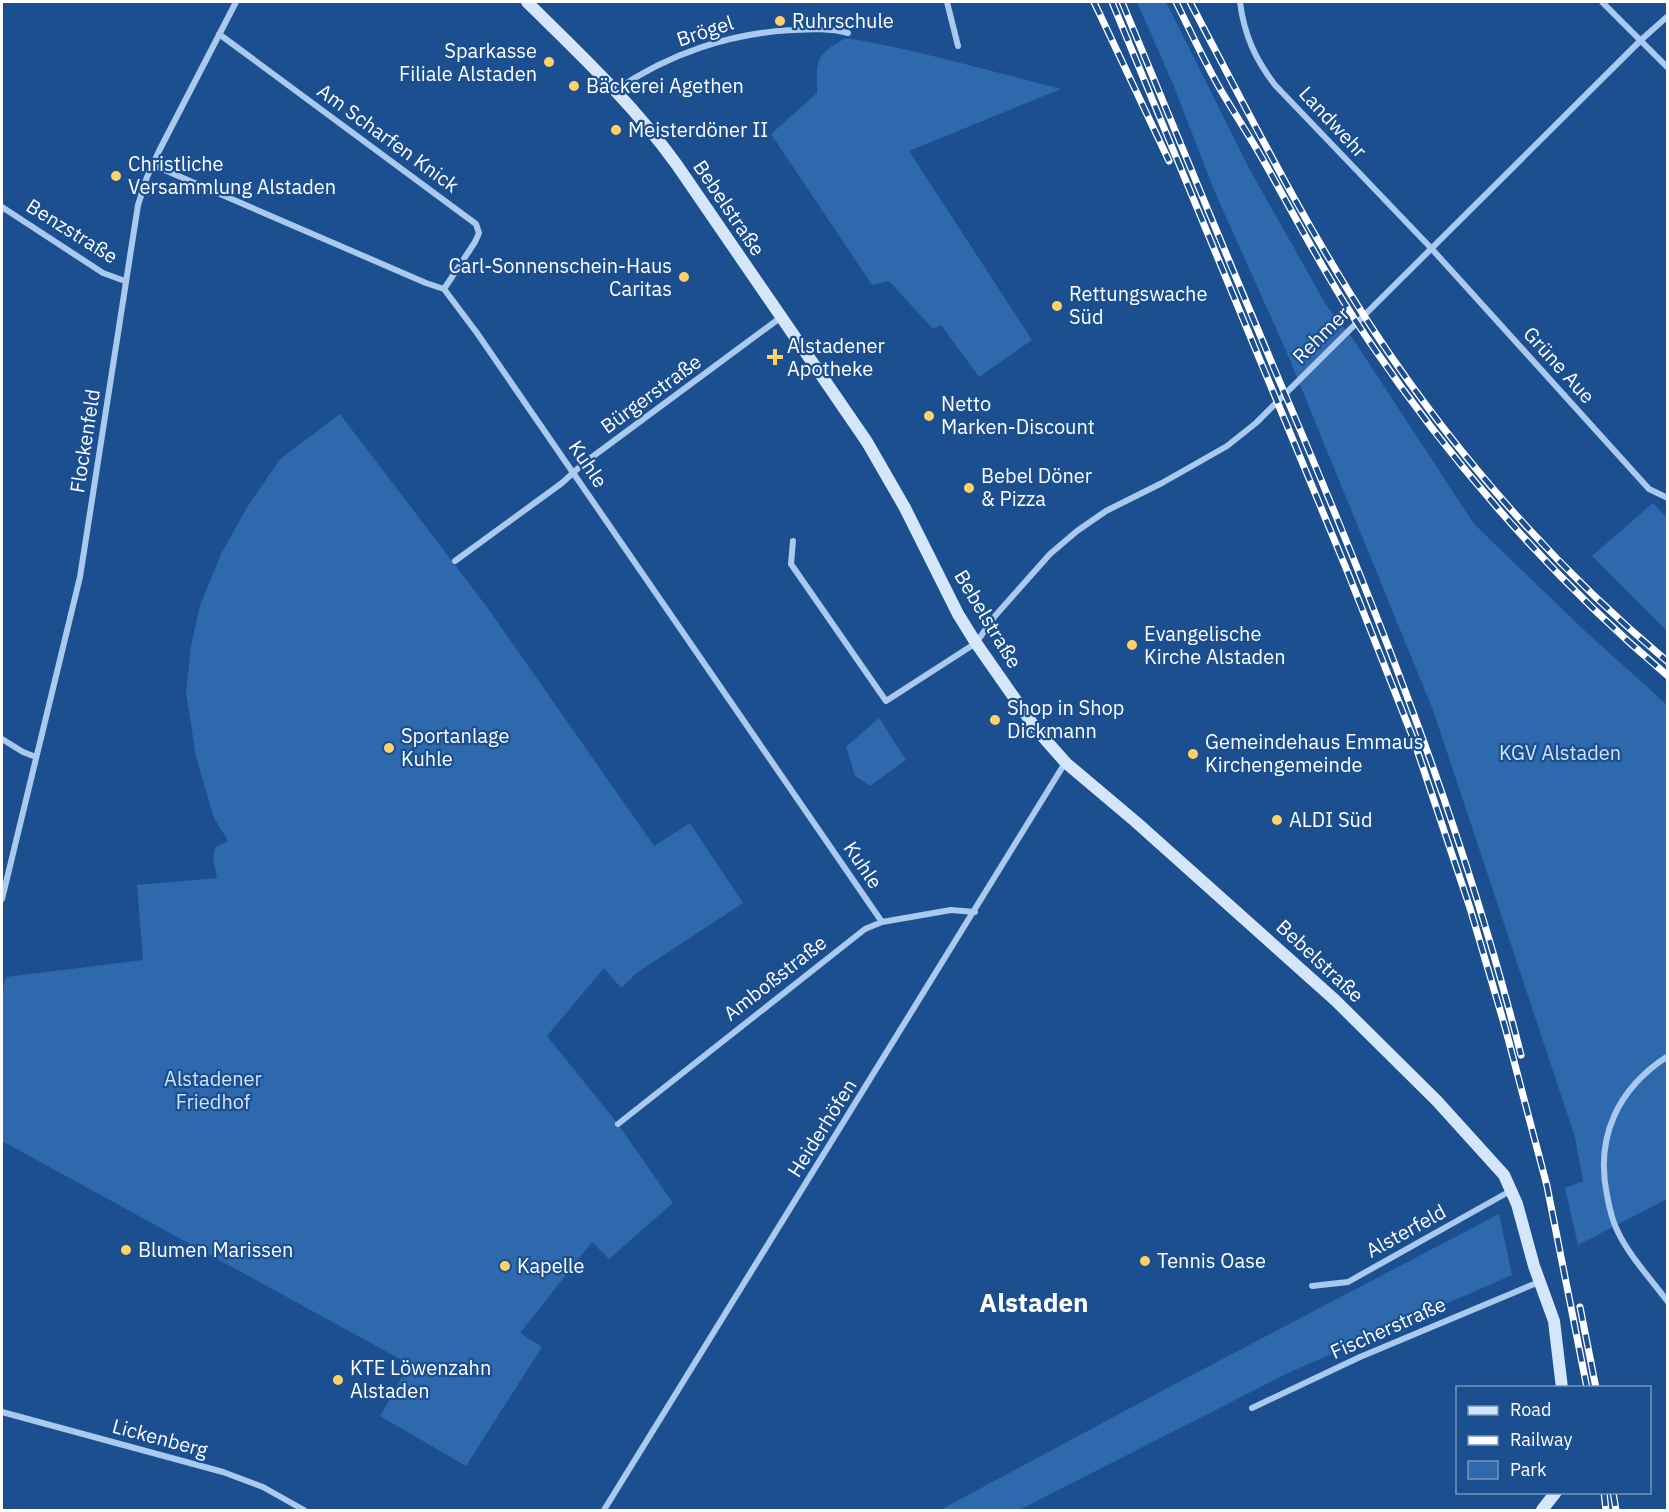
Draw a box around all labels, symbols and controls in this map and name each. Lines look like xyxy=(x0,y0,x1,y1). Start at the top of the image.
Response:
place label: Ruhrschule xyxy=(792,7,894,34)
street label: Brögel xyxy=(673,9,737,52)
marker: Ruhrschule xyxy=(773,14,787,28)
place label: Sparkasse Filiale Alstaden xyxy=(399,37,537,87)
marker: Sparkasse Filiale Alstaden xyxy=(542,55,556,69)
place label: Bäckerei Agethen xyxy=(586,72,744,99)
street label: Am Scharfen Knick xyxy=(312,77,465,198)
marker: Bäckerei Agethen xyxy=(567,79,581,93)
street label: Landwehr xyxy=(1293,80,1373,163)
place label: Meisterdöner II xyxy=(628,116,768,143)
marker: Meisterdöner II xyxy=(609,123,623,137)
place label: Christliche Versammlung Alstaden xyxy=(128,150,336,200)
street label: Bebelstraße xyxy=(687,154,771,261)
marker: Christliche Versammlung Alstaden xyxy=(109,169,123,183)
street label: Benzstraße xyxy=(21,192,123,269)
place label: Carl-Sonnenschein-Haus Caritas xyxy=(448,252,672,302)
marker: Carl-Sonnenschein-Haus Caritas xyxy=(677,270,691,284)
place label: Rettungswache Süd xyxy=(1069,280,1207,330)
marker: Rettungswache Süd xyxy=(1050,299,1064,313)
street label: Rehmer xyxy=(1286,300,1355,369)
street label: Grüne Aue xyxy=(1518,320,1601,409)
place label: Alstadener Apotheke xyxy=(787,332,885,382)
street label: Bürgerstraße xyxy=(595,348,707,439)
marker: Alstadener Apotheke xyxy=(768,350,782,364)
street label: Flockenfeld xyxy=(63,387,106,495)
place label: Netto Marken-Discount xyxy=(941,390,1095,440)
marker: Netto Marken-Discount xyxy=(922,409,936,423)
street label: Kuhle xyxy=(563,435,614,493)
place label: Bebel Döner & Pizza xyxy=(981,462,1092,512)
marker: Bebel Döner & Pizza xyxy=(962,481,976,495)
street label: Bebelstraße xyxy=(948,564,1028,673)
place label: Evangelische Kirche Alstaden xyxy=(1144,620,1286,670)
marker: Evangelische Kirche Alstaden xyxy=(1125,638,1139,652)
place label: Shop in Shop Dickmann xyxy=(1007,694,1124,744)
marker: Shop in Shop Dickmann xyxy=(988,713,1002,727)
place label: Sportanlage Kuhle xyxy=(401,722,509,772)
place label: Gemeindehaus Emmaus Kirchengemeinde xyxy=(1205,728,1423,778)
park label: KGV Alstaden xyxy=(1499,739,1621,766)
marker: Sportanlage Kuhle xyxy=(382,741,396,755)
marker: Gemeindehaus Emmaus Kirchengemeinde xyxy=(1186,747,1200,761)
place label: ALDI Süd xyxy=(1289,806,1373,833)
marker: ALDI Süd xyxy=(1270,813,1284,827)
street label: Kuhle xyxy=(838,836,889,894)
street label: Bebelstraße xyxy=(1271,913,1370,1008)
street label: Amboßstraße xyxy=(717,929,832,1026)
park label: Alstadener Friedhof xyxy=(164,1065,262,1115)
street label: Heiderhöfen xyxy=(781,1073,862,1182)
street label: Alsterfeld xyxy=(1361,1198,1451,1264)
place label: Blumen Marissen xyxy=(138,1236,293,1263)
marker: Blumen Marissen xyxy=(119,1243,133,1257)
place label: Tennis Oase xyxy=(1157,1247,1266,1274)
place label: Kapelle xyxy=(517,1252,584,1279)
marker: Tennis Oase xyxy=(1138,1254,1152,1268)
marker: Kapelle xyxy=(498,1259,512,1273)
district label: Alstaden xyxy=(979,1285,1089,1319)
street label: Fischerstraße xyxy=(1326,1290,1450,1365)
place label: KTE Löwenzahn Alstaden xyxy=(350,1354,491,1404)
marker: KTE Löwenzahn Alstaden xyxy=(331,1373,345,1387)
legend xyxy=(1456,1386,1651,1494)
text: Road xyxy=(1510,1398,1551,1421)
street label: Lickenberg xyxy=(109,1412,211,1463)
text: Railway xyxy=(1510,1428,1572,1451)
text: Park xyxy=(1510,1458,1547,1481)

